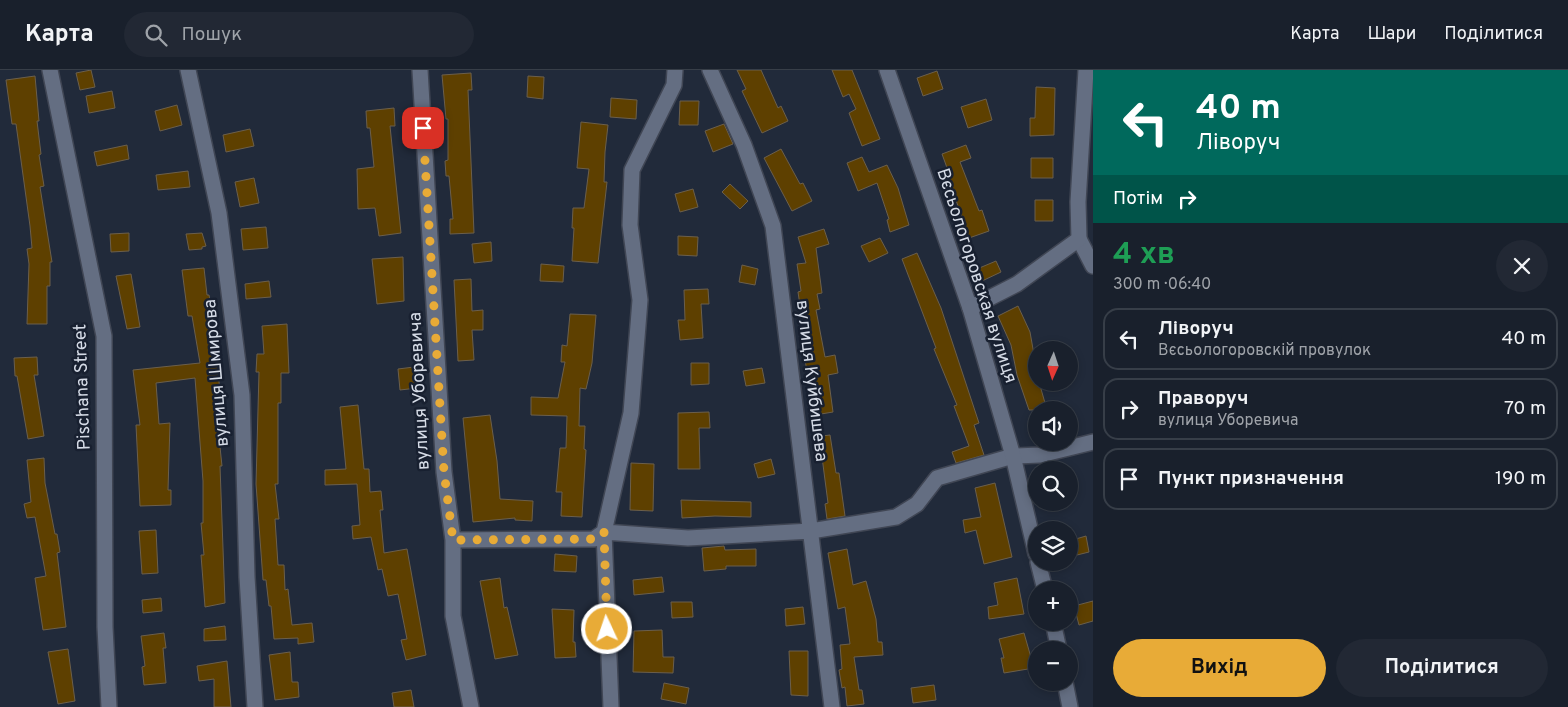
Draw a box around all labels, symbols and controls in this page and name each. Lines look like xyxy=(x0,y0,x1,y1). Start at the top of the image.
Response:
search box xyxy=(124,12,474,57)
text: Карта xyxy=(25,20,94,50)
icon: search xyxy=(142,21,170,49)
text: Пошук xyxy=(182,23,242,47)
text: Карта xyxy=(1290,23,1339,46)
text: Шари xyxy=(1367,23,1416,46)
text: Поділитися xyxy=(1444,23,1543,46)
text: 40 m xyxy=(1196,87,1281,131)
icon: left xyxy=(1113,90,1178,155)
pin xyxy=(402,107,444,149)
icon: arrive xyxy=(409,114,437,142)
text: Ліворуч xyxy=(1196,130,1280,157)
street label: Вєсьологоровская вулиця xyxy=(930,166,1022,386)
icon: right xyxy=(1173,185,1201,213)
text: Потім xyxy=(1113,187,1163,211)
text: 4 хв xyxy=(1113,237,1175,274)
button: close xyxy=(1496,240,1548,292)
text: 300 m · 06:40 xyxy=(1113,275,1211,295)
street label: вулиця Шмирова xyxy=(199,298,235,448)
street label: вулиця Куйбишева xyxy=(790,299,832,463)
street label: вулиця Уборевича xyxy=(404,311,436,471)
text: Ліворуч xyxy=(1158,317,1234,341)
street label: Pischana Street xyxy=(69,323,97,451)
icon: left xyxy=(1115,325,1143,353)
text: 40 m xyxy=(1501,327,1546,351)
north arrow xyxy=(1028,341,1078,391)
map controls xyxy=(1028,341,1078,691)
text: Вєсьологоровскій провулок xyxy=(1158,341,1371,361)
text: Праворуч xyxy=(1158,387,1249,411)
icon: right xyxy=(1115,395,1143,423)
text: 70 m xyxy=(1504,397,1546,421)
button: sound xyxy=(1028,401,1078,451)
text: вулиця Уборевича xyxy=(1158,411,1299,431)
button: search xyxy=(1028,461,1078,511)
icon: arrive xyxy=(1115,465,1143,493)
text: Пункт призначення xyxy=(1158,467,1344,491)
text: 190 m xyxy=(1495,467,1546,491)
button: layers xyxy=(1028,521,1078,571)
button: + xyxy=(1028,581,1078,631)
position arrow xyxy=(580,602,632,654)
button: Вихід xyxy=(1113,639,1326,697)
button: Поділитися xyxy=(1336,639,1548,697)
button: − xyxy=(1028,641,1078,691)

